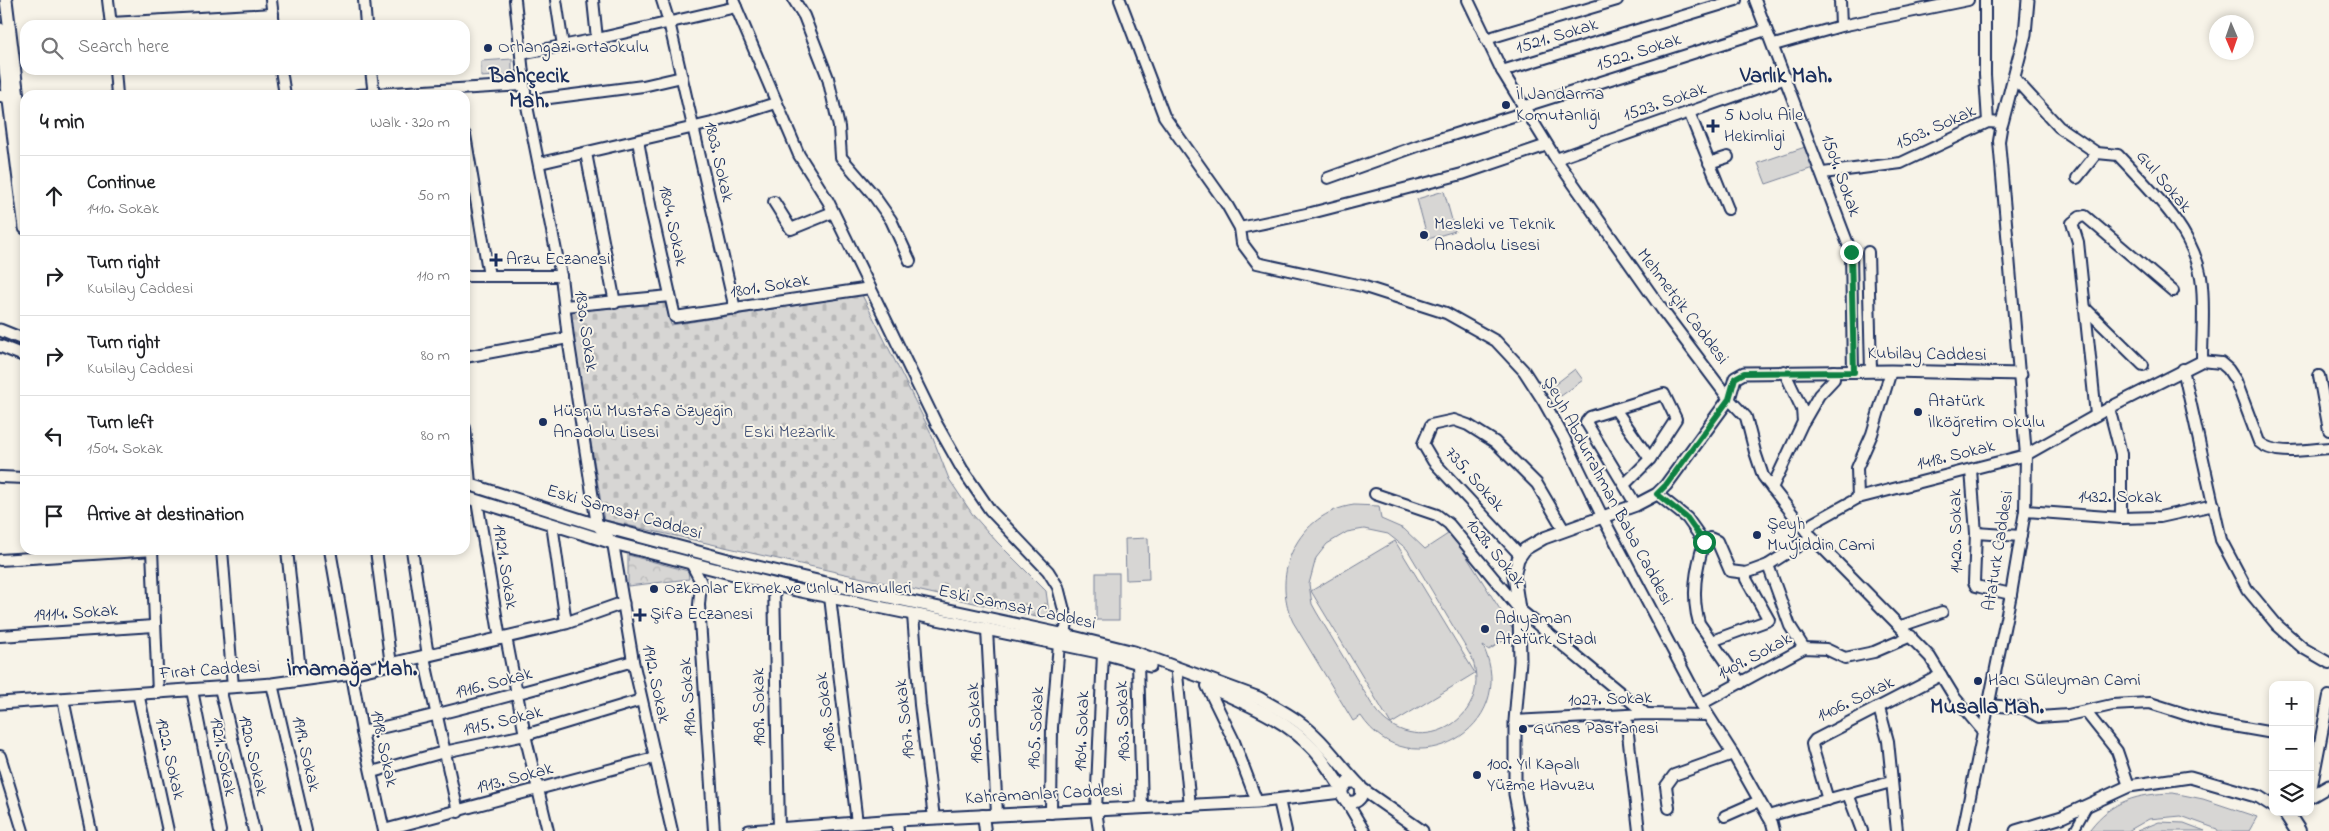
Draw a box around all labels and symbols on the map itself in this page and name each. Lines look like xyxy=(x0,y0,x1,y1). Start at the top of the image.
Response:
street label: 1521. Sokak xyxy=(1513,12,1601,62)
north arrow xyxy=(2209,15,2254,60)
street label: 1522. Sokak xyxy=(1593,27,1685,79)
place label: Orhangazi Ortaokulu xyxy=(498,35,649,62)
marker: Orhangazi Ortaokulu xyxy=(482,42,494,54)
district label: Bahçecik Mah. xyxy=(488,61,570,118)
district label: Varlık Mah. xyxy=(1739,61,1833,93)
street label: 1523. Sokak xyxy=(1620,77,1710,129)
place label: İl Jandarma Komutanlığı xyxy=(1516,82,1604,130)
marker: İl Jandarma Komutanlığı xyxy=(1500,99,1512,111)
street label: 1503. Sokak xyxy=(1892,99,1980,157)
place label: 5 Nolu Aile Hekimligi xyxy=(1724,103,1804,151)
street label: 1803. Sokak xyxy=(696,119,740,205)
marker: 5 Nolu Aile Hekimligi xyxy=(1706,119,1720,133)
street label: 1504. Sokak xyxy=(1813,131,1867,221)
street label: Gul Sokak xyxy=(2129,145,2197,219)
street label: 1804. Sokak xyxy=(651,183,693,269)
place label: Mesleki ve Teknik Anadolu Lisesi xyxy=(1434,212,1555,259)
marker: Mesleki ve Teknik Anadolu Lisesi xyxy=(1418,229,1430,241)
route end xyxy=(1840,241,1863,264)
street label: Mehmetçik Caddesi xyxy=(1630,243,1734,371)
place label: Arzu Eczanesi xyxy=(506,247,610,273)
marker: Arzu Eczanesi xyxy=(490,254,502,266)
street label: 1801. Sokak xyxy=(728,268,812,306)
street label: 1830. Sokak xyxy=(566,289,604,373)
street label: Kubilay Caddesi xyxy=(1867,341,1987,369)
street label: Şeyh Abdurrahman Baba Caddesi xyxy=(1535,372,1679,610)
place label: Atatürk İlköğretim Okulu xyxy=(1928,389,2045,437)
place label: Hüsnü Mustafa Özyeğin Anadolu Lisesi xyxy=(553,399,733,446)
marker: Atatürk İlköğretim Okulu xyxy=(1912,406,1924,418)
marker: Hüsnü Mustafa Özyeğin Anadolu Lisesi xyxy=(537,416,549,428)
park label: Eski Mezarlık xyxy=(743,420,835,446)
street label: 1418. Sokak xyxy=(1914,434,1998,478)
street label: 735. Sokak xyxy=(1438,442,1510,518)
street label: Eski Samsat Caddesi xyxy=(543,478,705,548)
street label: 1432. Sokak xyxy=(2078,485,2162,511)
street label: 1420. Sokak xyxy=(1943,489,1971,573)
street label: Ataturk Caddesi xyxy=(1977,489,2021,613)
place label: Şeyh Muyiddin Cami xyxy=(1767,512,1875,559)
street label: 1028. Sokak xyxy=(1459,513,1531,595)
street label: 19121. Sokak xyxy=(484,523,524,611)
marker: Şeyh Muyiddin Cami xyxy=(1751,529,1763,541)
route start xyxy=(1693,531,1716,554)
place label: Ozkanlar Ekmek ve Unlu Mamulleri xyxy=(664,576,912,602)
street label: Eski Samsat Caddesi xyxy=(936,579,1098,637)
marker: Ozkanlar Ekmek ve Unlu Mamulleri xyxy=(648,583,660,595)
street label: 19114. Sokak xyxy=(33,598,119,630)
place label: Şifa Eczanesi xyxy=(650,602,753,628)
place label: Adıyaman Atatürk Stadı xyxy=(1495,606,1597,653)
marker: Şifa Eczanesi xyxy=(634,609,646,621)
marker: Adıyaman Atatürk Stadı xyxy=(1479,623,1491,635)
street label: 1409. Sokak xyxy=(1713,627,1797,687)
street label: 1912. Sokak xyxy=(634,642,676,726)
district label: İmamağa Mah. xyxy=(287,654,418,687)
street label: Fırat Caddesi xyxy=(158,655,261,688)
street label: 1910. Sokak xyxy=(673,657,705,737)
street label: 1916. Sokak xyxy=(453,661,536,707)
street label: 1909. Sokak xyxy=(746,667,774,746)
place label: Hacı Süleyman Cami xyxy=(1988,668,2141,694)
street label: 1406. Sokak xyxy=(1813,670,1899,730)
street label: 1908. Sokak xyxy=(809,671,845,753)
marker: Hacı Süleyman Cami xyxy=(1972,675,1984,687)
street label: 1907. Sokak xyxy=(889,678,923,760)
street label: 1903. Sokak xyxy=(1110,680,1138,762)
street label: 1906. Sokak xyxy=(961,682,991,764)
street label: 1905. Sokak xyxy=(1022,686,1052,770)
street label: 1027. Sokak xyxy=(1568,686,1652,714)
street label: 1904. Sokak xyxy=(1069,690,1097,772)
district label: Musalla Mah. xyxy=(1930,692,2044,724)
street label: 1915. Sokak xyxy=(460,700,546,744)
street label: 1918. Sokak xyxy=(362,708,404,790)
street label: 1920. Sokak xyxy=(230,713,274,799)
street label: 1919. Sokak xyxy=(284,714,326,794)
street label: 1921. Sokak xyxy=(202,715,242,799)
street label: 1922. Sokak xyxy=(147,716,191,803)
place label: Gunes Pastanesi xyxy=(1533,716,1658,742)
marker: Gunes Pastanesi xyxy=(1517,723,1529,735)
place label: 100. Yıl Kapalı Yüzme Havuzu xyxy=(1487,752,1595,799)
street label: 1913. Sokak xyxy=(474,756,556,802)
marker: 100. Yıl Kapalı Yüzme Havuzu xyxy=(1471,769,1483,781)
street label: Kahramanlar Caddesi xyxy=(964,778,1124,812)

